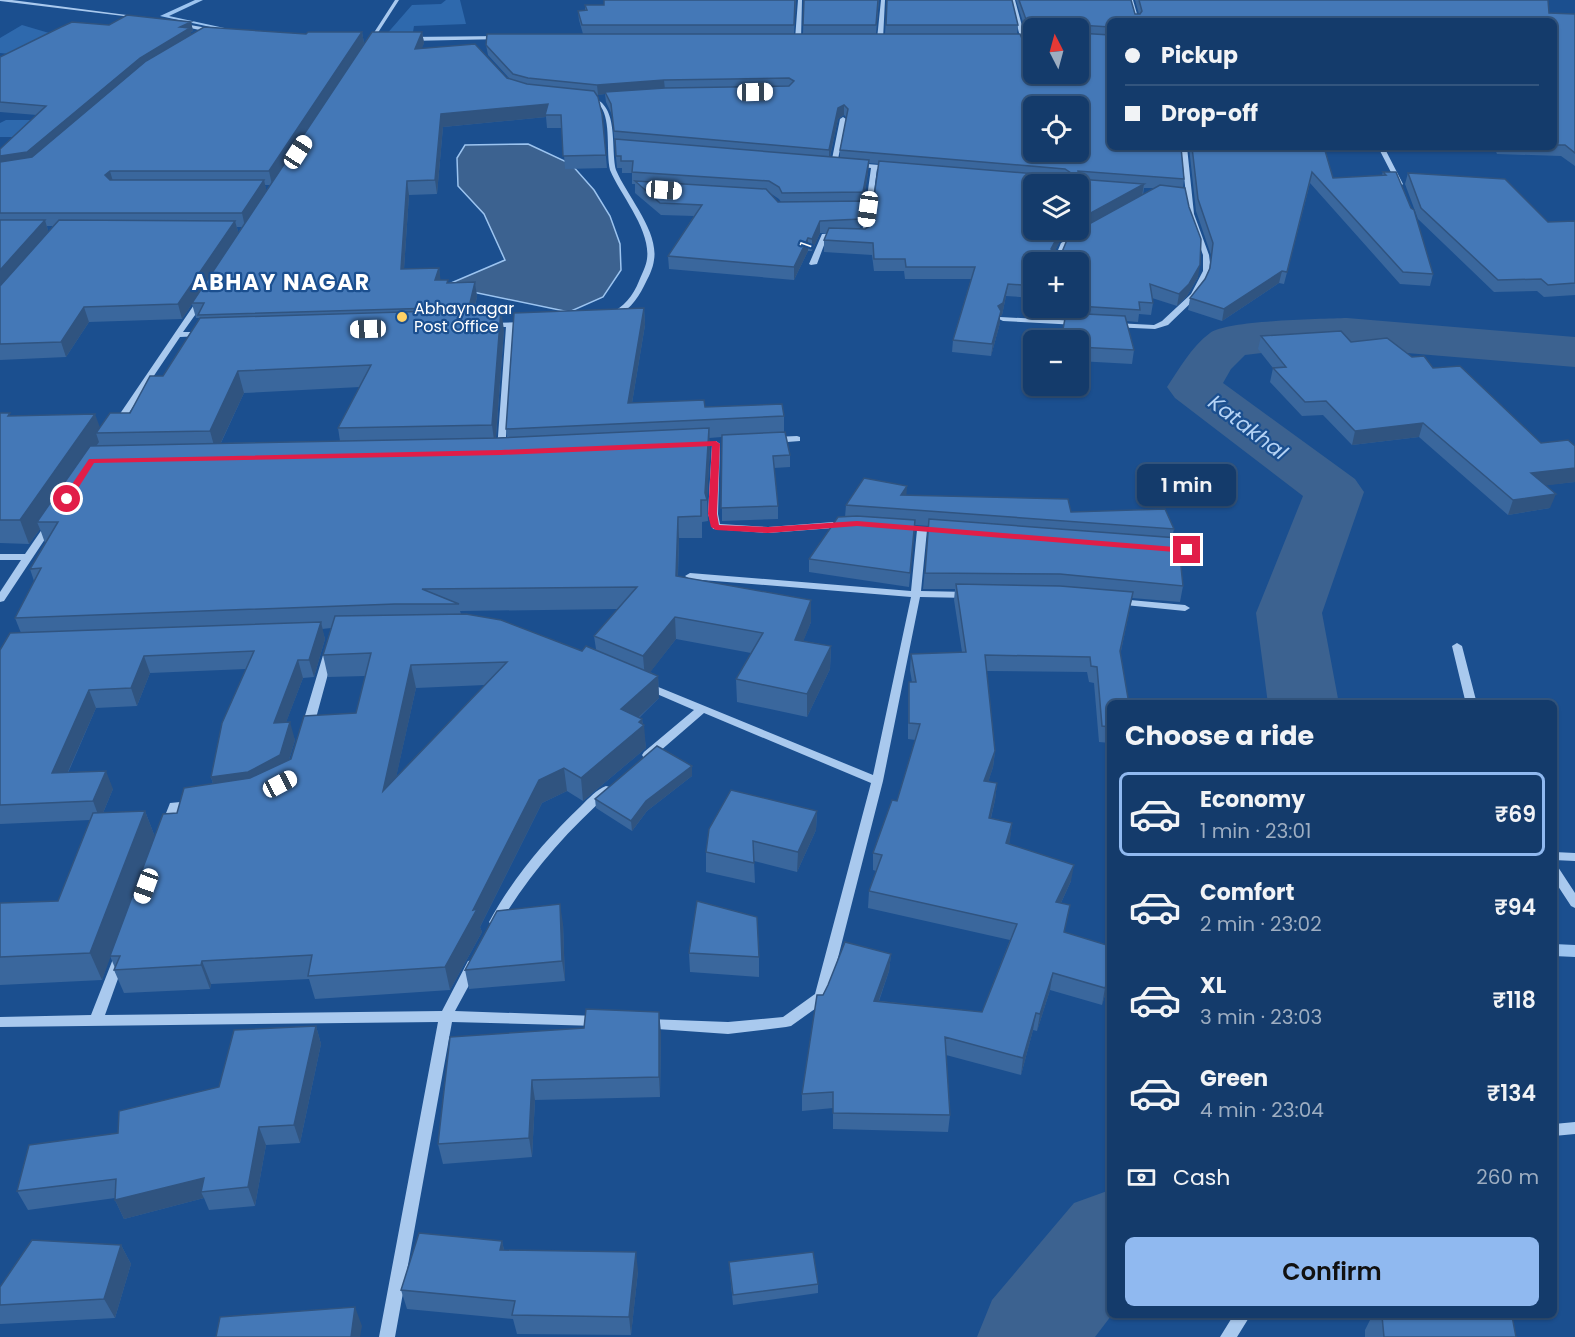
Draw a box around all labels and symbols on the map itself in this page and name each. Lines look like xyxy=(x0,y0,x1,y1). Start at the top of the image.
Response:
north arrow xyxy=(1023,18,1089,84)
car xyxy=(737,83,773,101)
car xyxy=(281,132,315,172)
car xyxy=(645,180,683,200)
car xyxy=(857,190,879,228)
street label: 1 xyxy=(794,239,818,251)
district label: ABHAY NAGAR xyxy=(191,267,371,298)
place label: Abhaynagar Post Office xyxy=(414,297,514,338)
marker: Abhaynagar Post Office xyxy=(395,310,409,324)
car xyxy=(350,319,386,339)
water label: Katakhal xyxy=(1202,388,1294,467)
callout: 1 min xyxy=(1138,463,1236,505)
route start xyxy=(53,485,80,512)
route end xyxy=(1173,536,1200,563)
car xyxy=(260,768,300,800)
car xyxy=(131,866,161,906)

